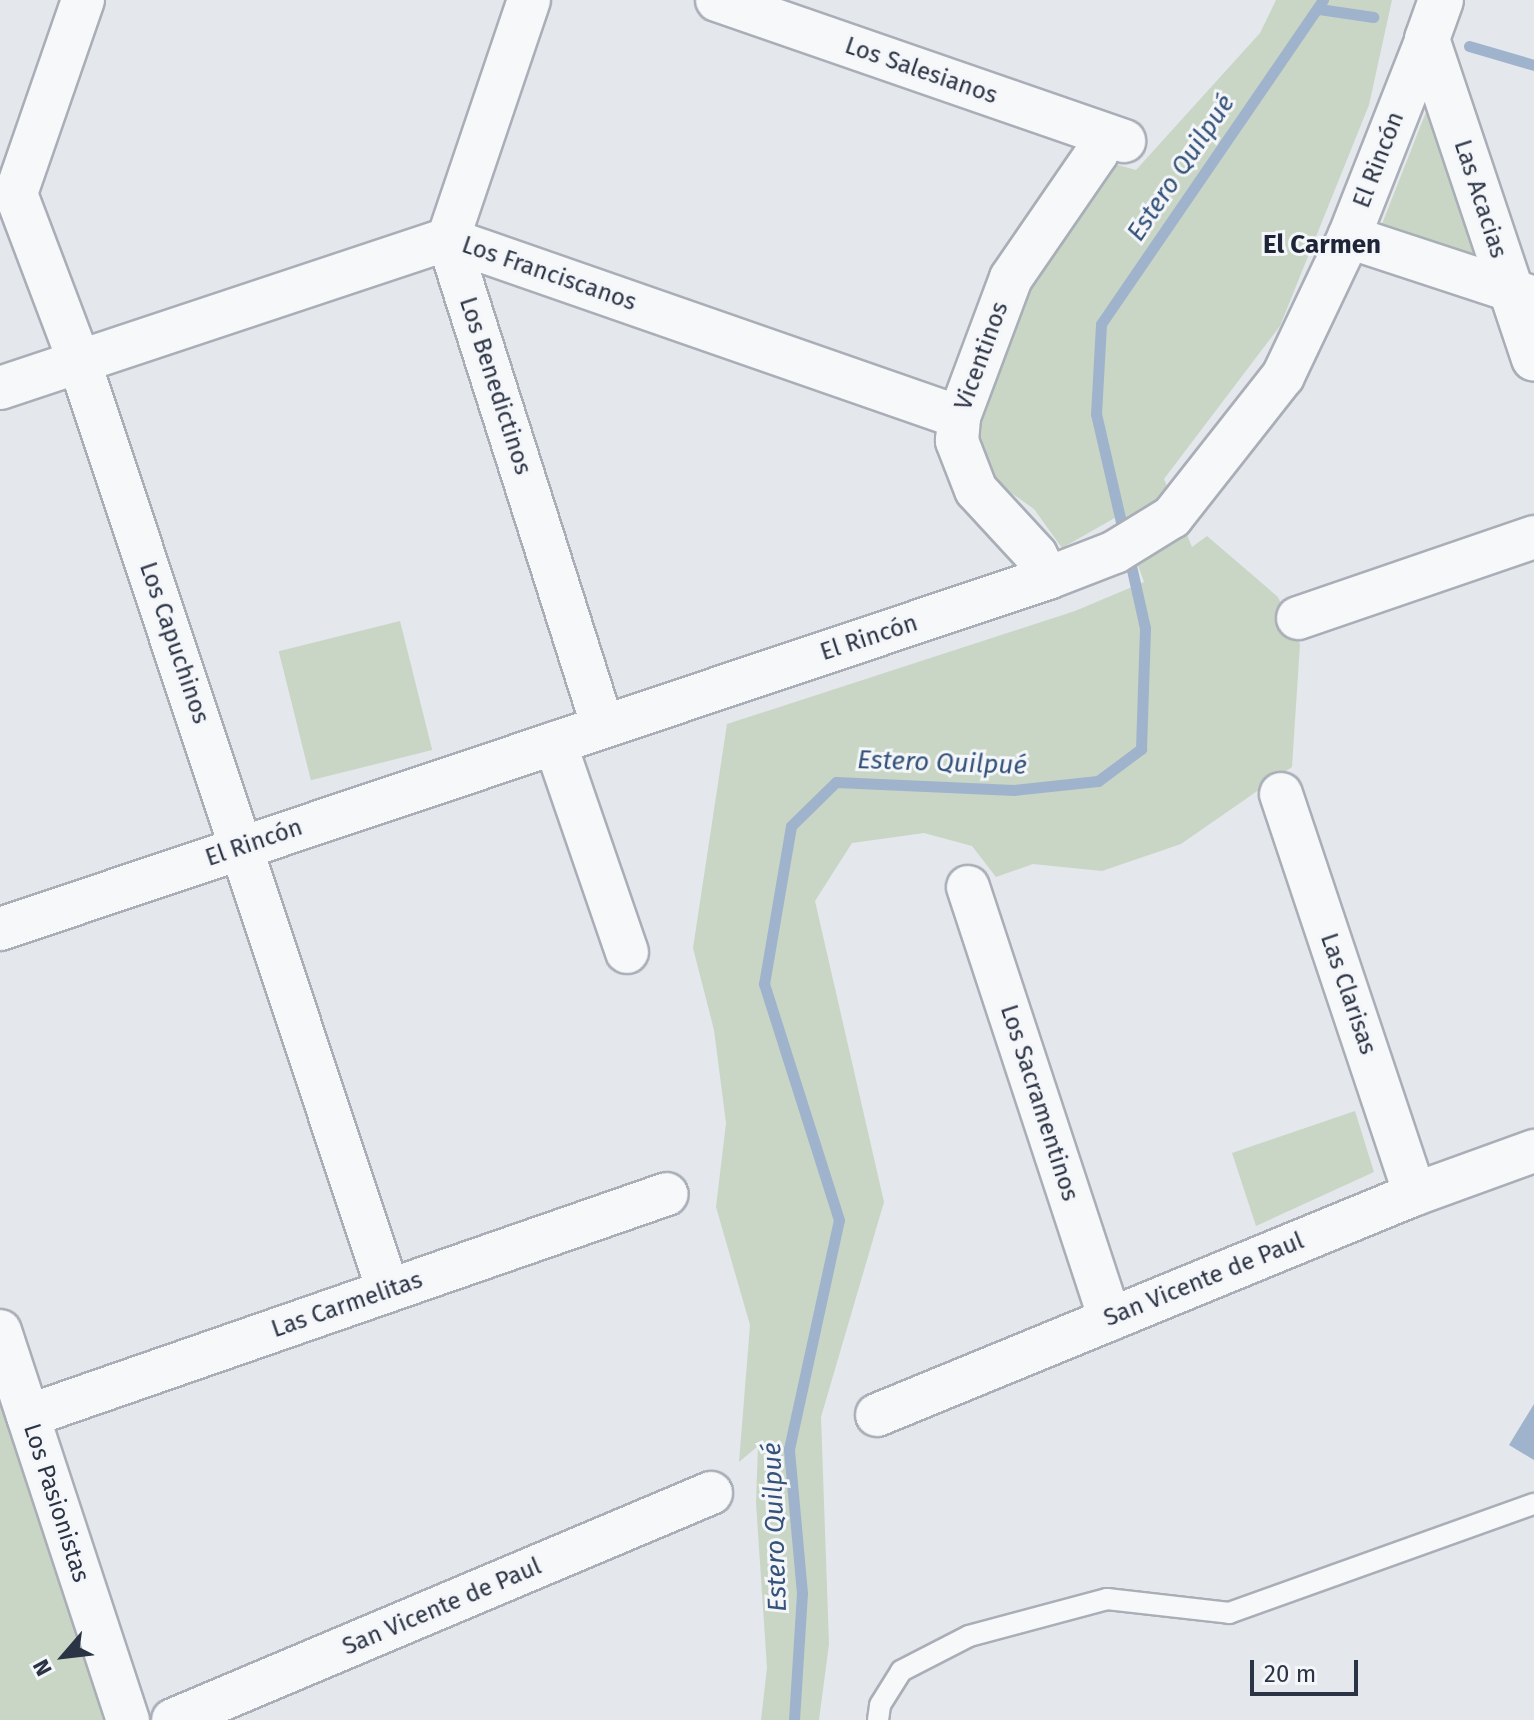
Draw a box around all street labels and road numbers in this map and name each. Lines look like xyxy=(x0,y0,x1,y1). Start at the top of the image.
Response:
street label: Los Salesianos xyxy=(841,31,1001,111)
street label: El Rincón xyxy=(1348,108,1410,212)
street label: Las Acacias xyxy=(1447,136,1513,262)
street label: Los Franciscanos xyxy=(458,231,640,317)
street label: Los Benedictinos xyxy=(453,294,537,478)
street label: Vicentinos xyxy=(949,298,1015,414)
street label: Los Capuchinos xyxy=(133,558,215,728)
street label: El Rincón xyxy=(817,609,921,667)
street label: El Rincón xyxy=(202,813,306,873)
street label: Las Clarisas xyxy=(1314,930,1382,1058)
street label: Los Sacramentinos xyxy=(994,1001,1084,1205)
street label: San Vicente de Paul xyxy=(1100,1227,1308,1333)
street label: Las Carmelitas xyxy=(268,1266,426,1344)
street label: Los Pasionistas xyxy=(17,1420,95,1586)
street label: San Vicente de Paul xyxy=(338,1552,546,1662)

